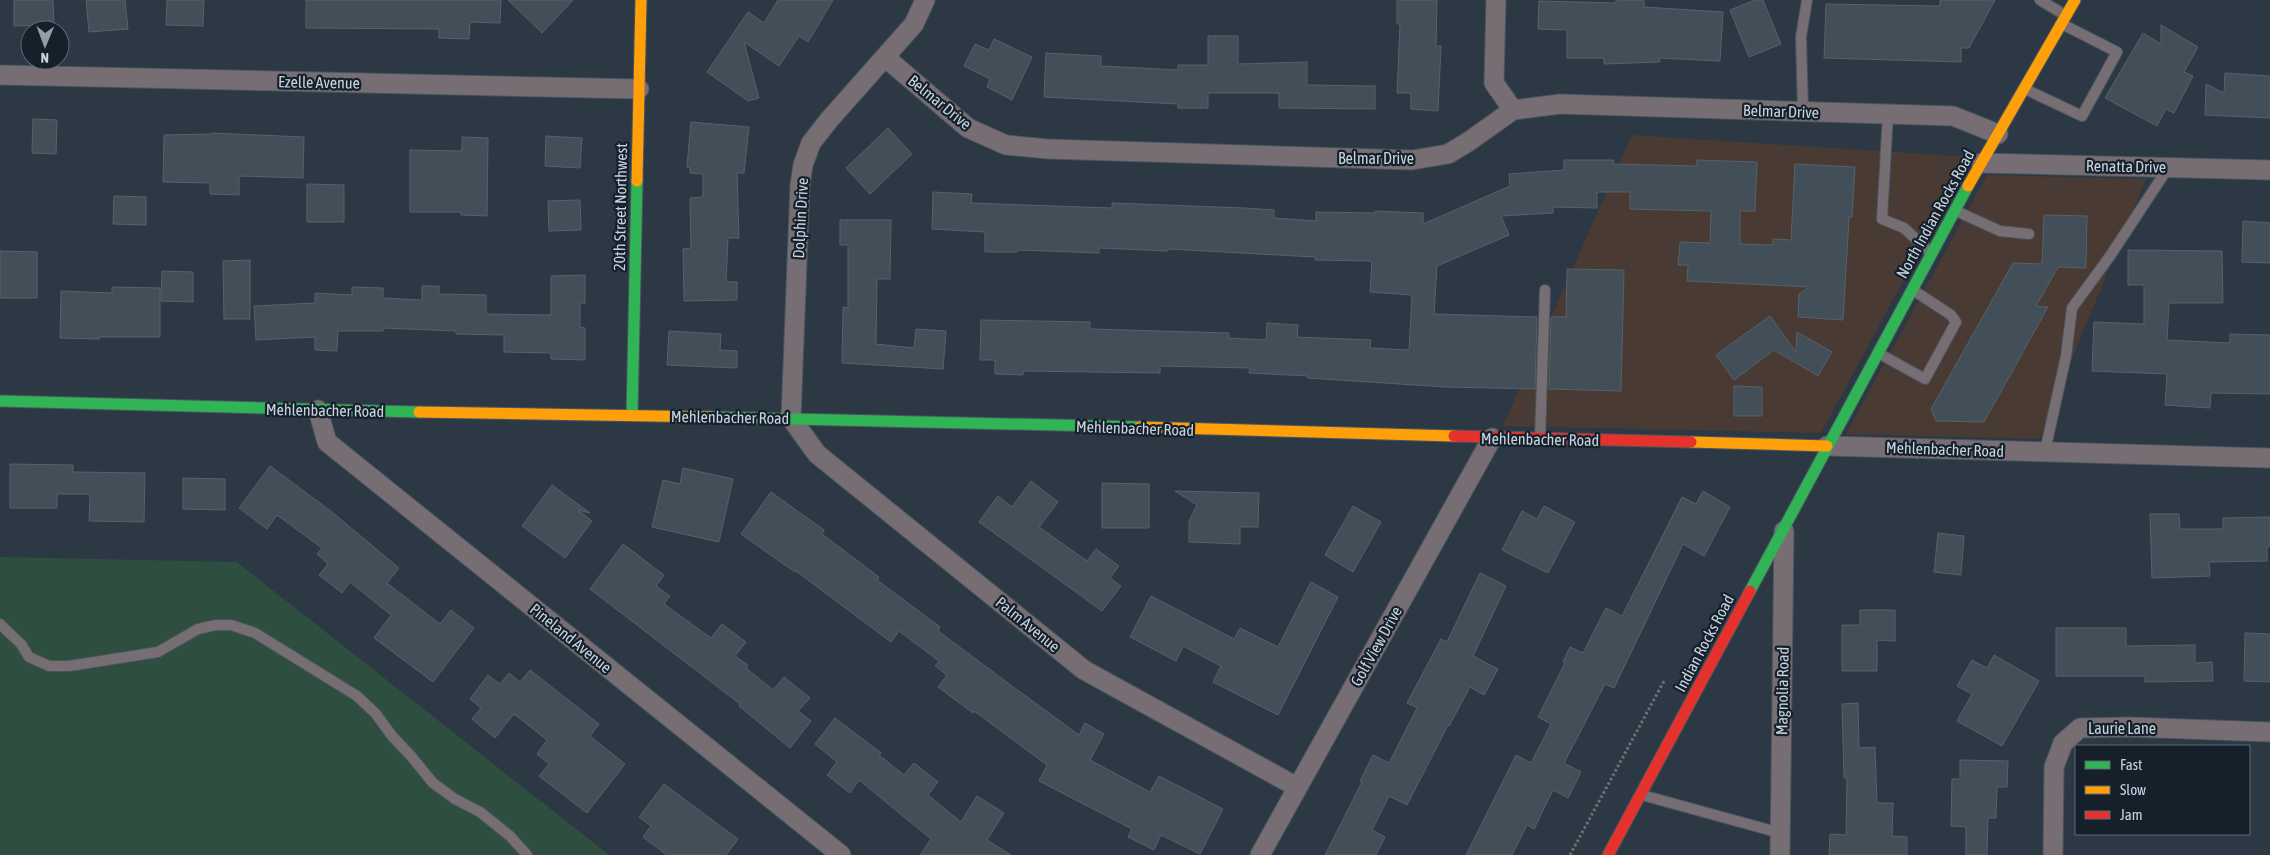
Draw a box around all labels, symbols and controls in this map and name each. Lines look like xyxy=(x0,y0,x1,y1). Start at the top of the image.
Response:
north arrow xyxy=(20,20,70,70)
text: N xyxy=(41,50,49,66)
street label: Belmar Drive xyxy=(905,71,975,133)
street label: Ezelle Avenue xyxy=(278,72,360,92)
street label: Belmar Drive xyxy=(1743,101,1819,121)
street label: 20th Street Northwest xyxy=(610,143,630,271)
street label: North Indian Rocks Road xyxy=(1892,147,1978,281)
street label: Belmar Drive xyxy=(1338,149,1414,167)
street label: Renatta Drive xyxy=(2086,156,2166,176)
street label: Dolphin Drive xyxy=(789,177,812,259)
street label: Mehlenbacher Road xyxy=(266,400,384,420)
street label: Mehlenbacher Road xyxy=(671,407,789,427)
street label: Mehlenbacher Road xyxy=(1076,417,1194,439)
street label: Mehlenbacher Road xyxy=(1481,429,1599,449)
street label: Mehlenbacher Road xyxy=(1886,438,2004,460)
street label: Indian Rocks Road xyxy=(1671,591,1737,695)
street label: Palm Avenue xyxy=(992,593,1064,655)
street label: Pineland Avenue xyxy=(527,600,615,676)
street label: Golf View Drive xyxy=(1347,603,1405,689)
street label: Magnolia Road xyxy=(1772,647,1793,735)
street label: Laurie Lane xyxy=(2088,719,2156,737)
legend xyxy=(2075,745,2250,835)
text: Fast xyxy=(2120,756,2142,773)
text: Slow xyxy=(2120,781,2146,798)
text: Jam xyxy=(2120,806,2143,823)

